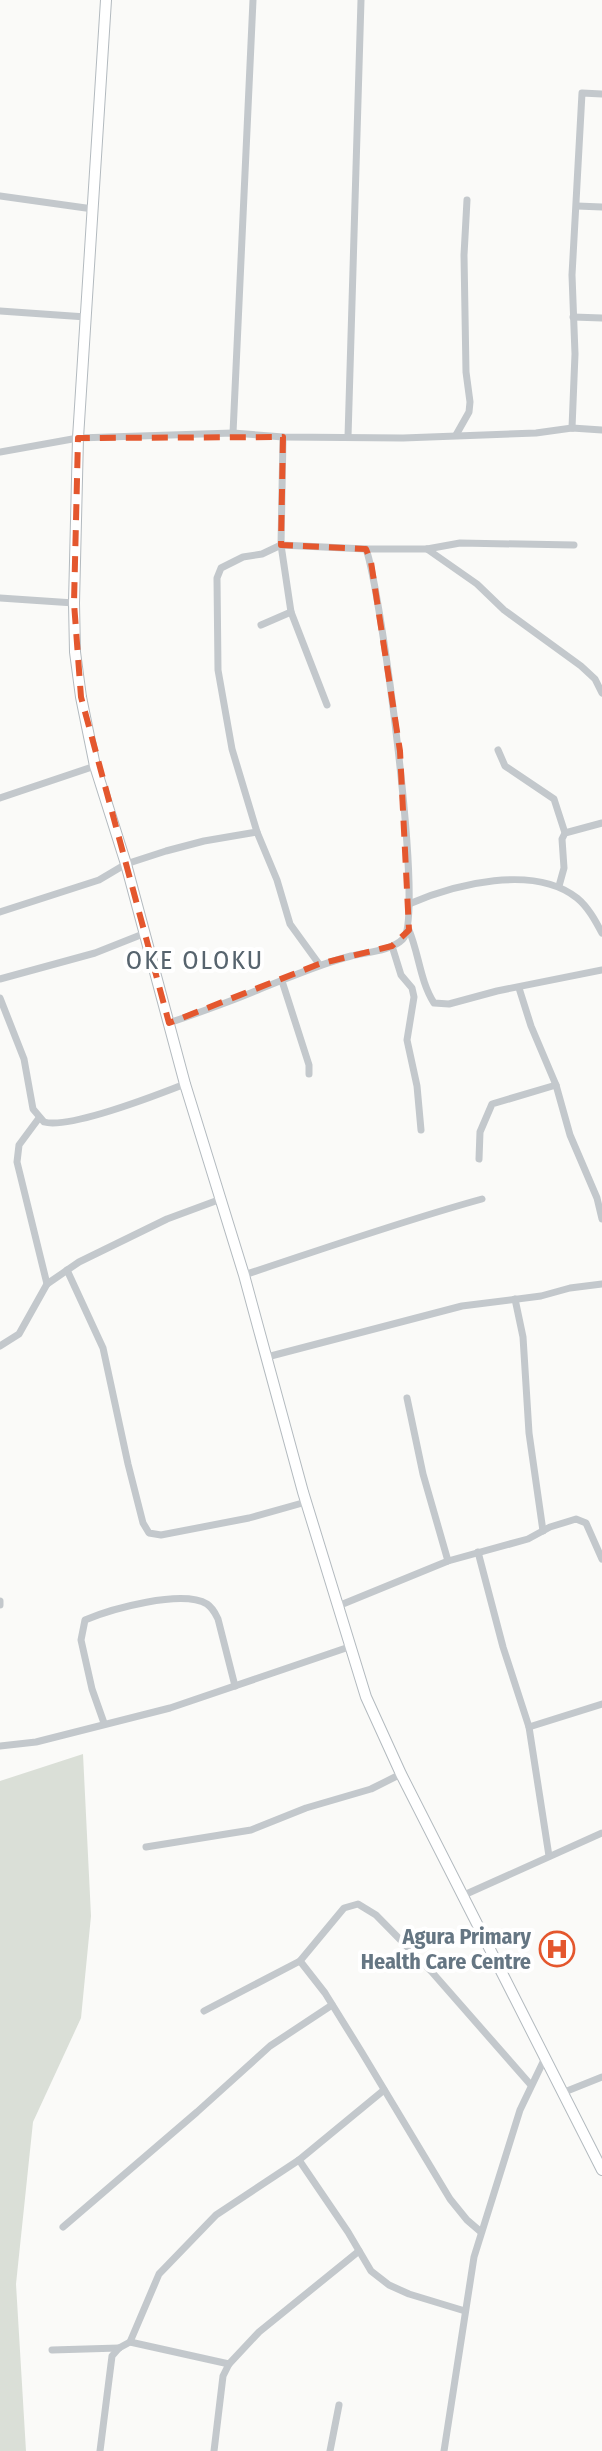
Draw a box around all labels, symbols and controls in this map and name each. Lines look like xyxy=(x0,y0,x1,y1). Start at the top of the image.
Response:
district label: OKE OLOKU xyxy=(126,945,264,976)
place label: Agura Primary Health Care Centre xyxy=(361,1923,532,1975)
hospital icon: Agura Primary Health Care Centre xyxy=(538,1930,576,1968)

